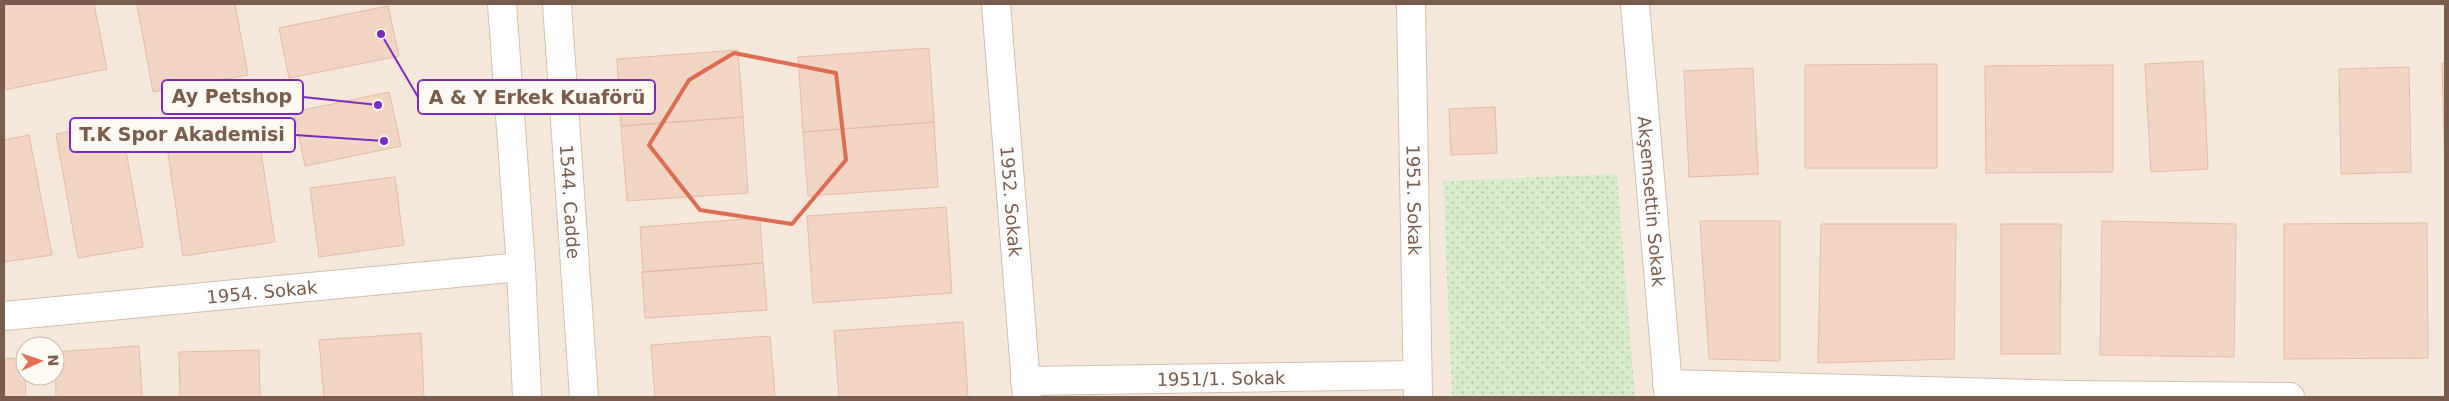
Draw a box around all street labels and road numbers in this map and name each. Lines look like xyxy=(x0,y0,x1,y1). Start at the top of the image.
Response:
street label: Akşemsettin Sokak xyxy=(1634,115,1670,288)
street label: 1544. Cadde xyxy=(556,144,585,260)
street label: 1951. Sokak xyxy=(1403,144,1426,256)
street label: 1952. Sokak xyxy=(997,145,1026,258)
street label: 1954. Sokak xyxy=(205,276,319,307)
street label: 1951/1. Sokak xyxy=(1156,366,1286,389)

